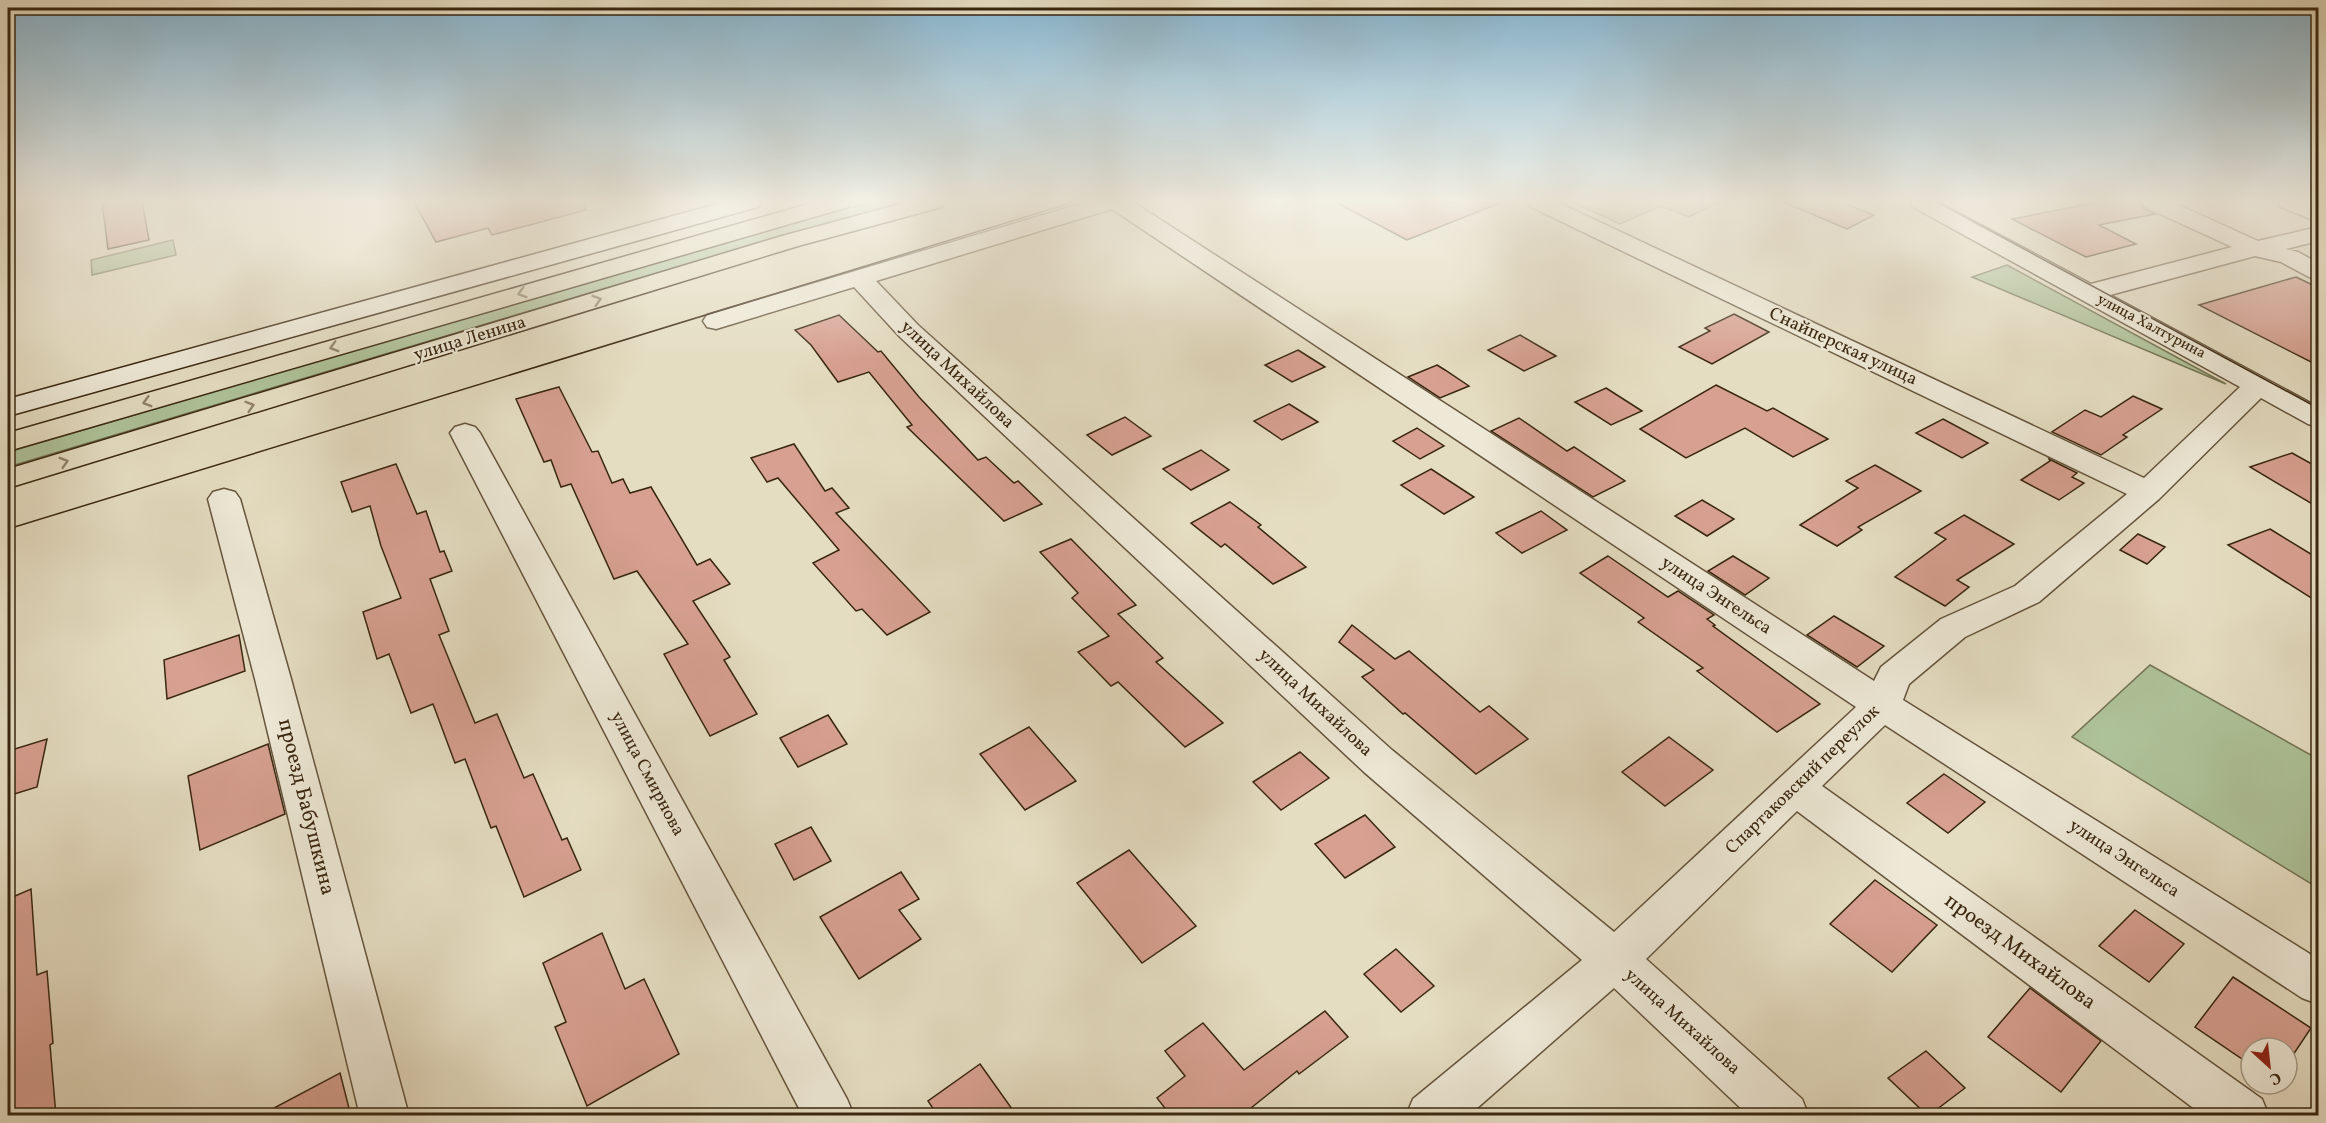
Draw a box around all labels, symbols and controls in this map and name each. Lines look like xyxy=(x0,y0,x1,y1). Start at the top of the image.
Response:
one-way arrow xyxy=(517,286,527,298)
street label: улица Халтурина xyxy=(2093,289,2209,365)
one-way arrow xyxy=(591,295,602,307)
street label: Снайперская улица xyxy=(1765,302,1921,392)
street label: улица Ленина xyxy=(411,310,529,368)
street label: улица Михайлова xyxy=(894,315,1020,435)
one-way arrow xyxy=(329,340,339,353)
one-way arrow xyxy=(142,395,153,407)
one-way arrow xyxy=(244,400,255,413)
one-way arrow xyxy=(58,457,68,469)
street label: улица Энгельса xyxy=(1656,551,1776,641)
street label: улица Михайлова xyxy=(1252,643,1378,763)
street label: Спартаковский переулок xyxy=(1720,699,1886,861)
street label: улица Смирнова xyxy=(604,707,690,841)
street label: проезд Бабушкина xyxy=(270,716,342,898)
street label: улица Энгельса xyxy=(2064,814,2184,904)
street label: проезд Михайлова xyxy=(1938,887,2102,1017)
street label: улица Михайлова xyxy=(1619,963,1745,1081)
north arrow xyxy=(2239,1036,2299,1096)
text: С xyxy=(2265,1065,2284,1090)

